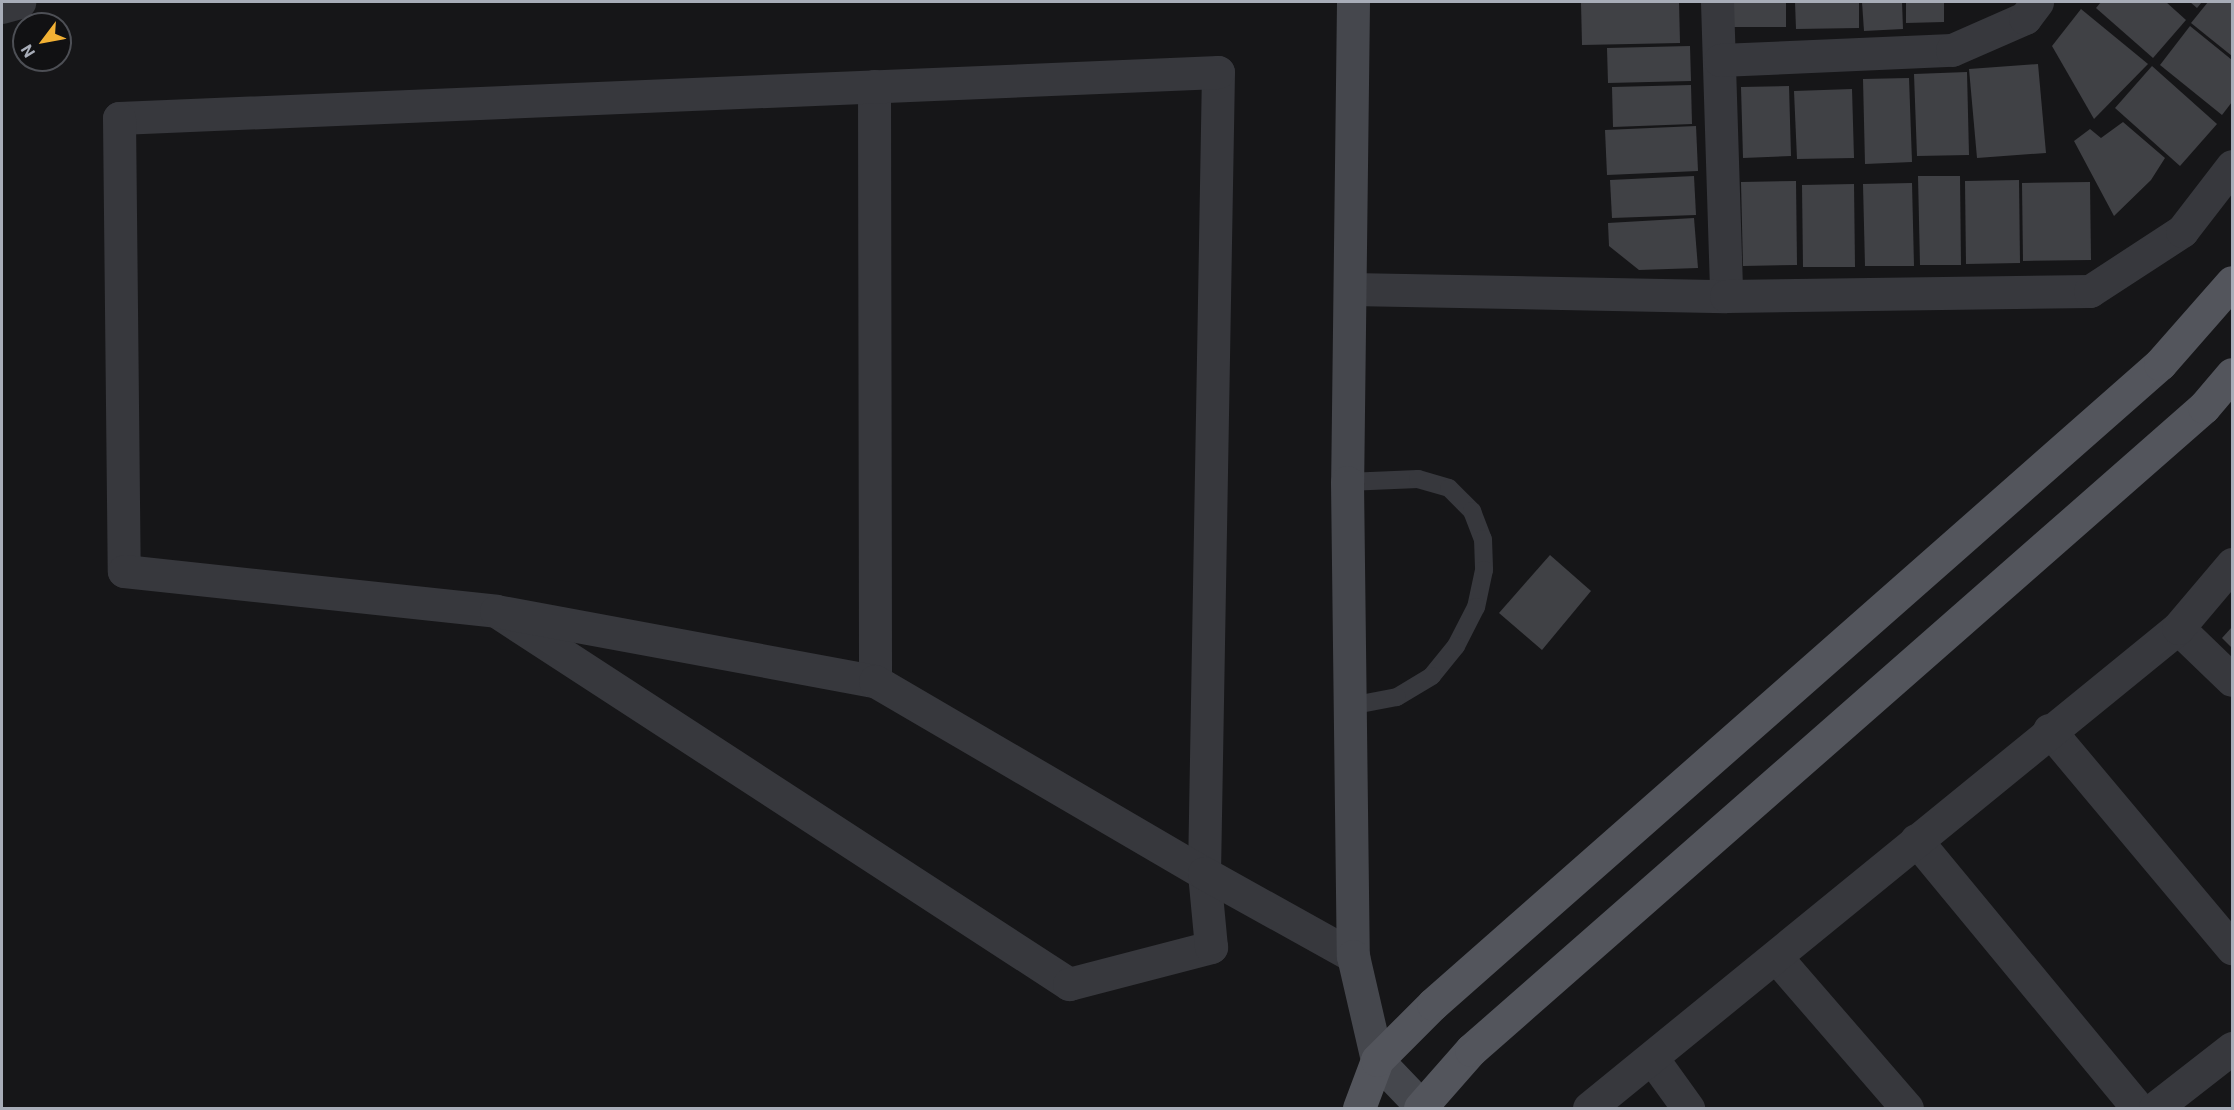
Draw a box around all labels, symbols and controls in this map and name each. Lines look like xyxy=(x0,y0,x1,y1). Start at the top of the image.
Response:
north arrow xyxy=(12,12,72,72)
text: N xyxy=(17,41,39,61)

